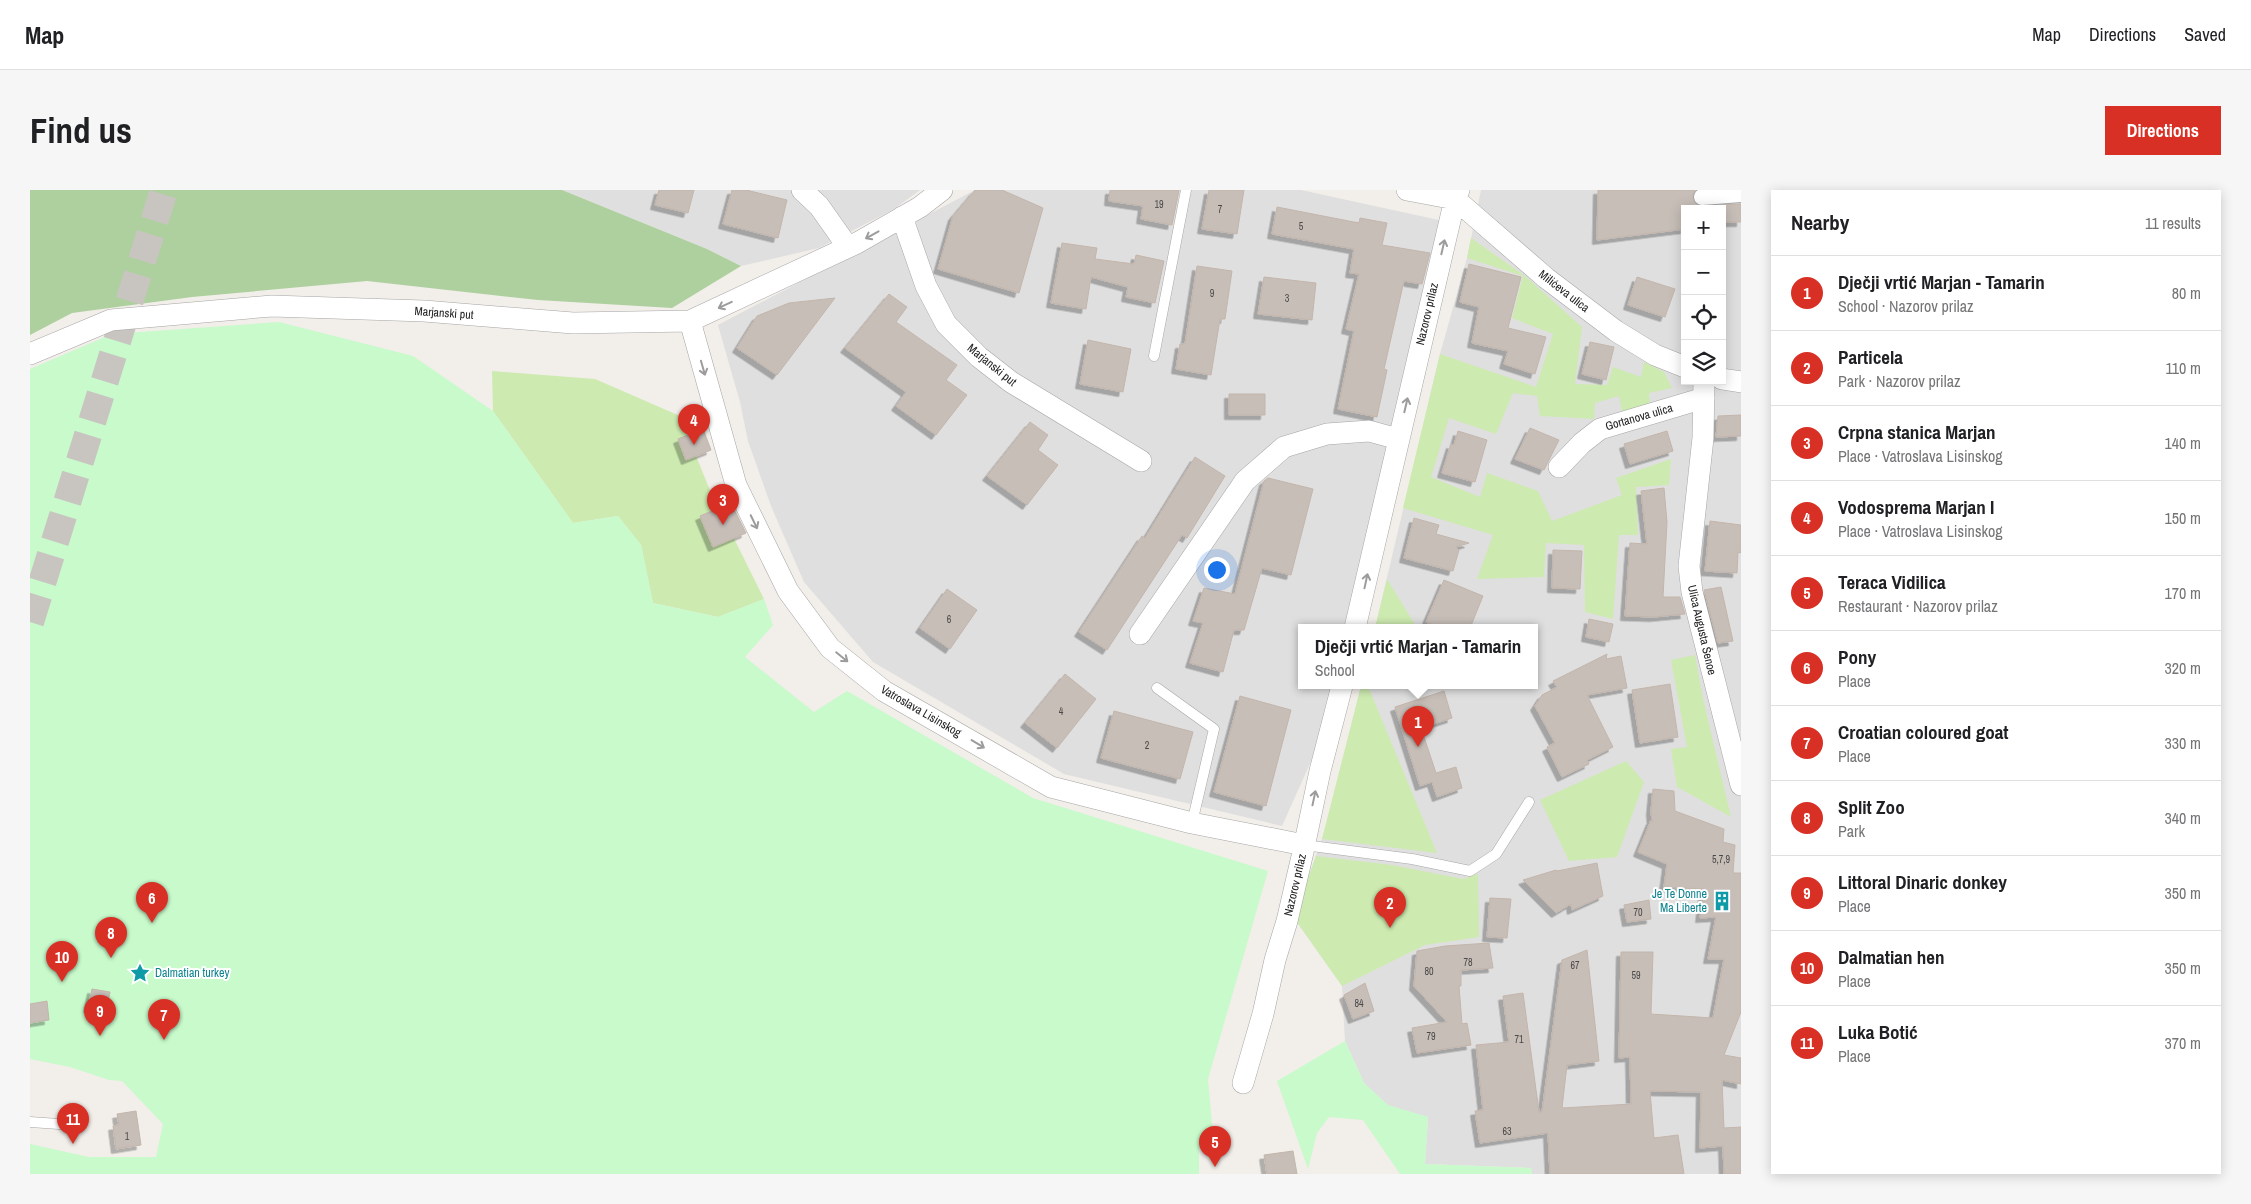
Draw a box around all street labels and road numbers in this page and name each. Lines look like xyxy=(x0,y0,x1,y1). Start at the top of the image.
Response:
street label: Milićeva ulica xyxy=(1535,266,1593,316)
street label: Nazorov prilaz xyxy=(1412,281,1442,347)
street label: Marjanski put xyxy=(414,303,474,323)
street label: Marjanski put xyxy=(964,340,1020,390)
street label: Gortanova ulica xyxy=(1603,400,1675,434)
street label: Ulica Augusta Šenoe xyxy=(1684,583,1720,677)
street label: Vatroslava Lisinskog xyxy=(878,681,965,741)
street label: Nazorov prilaz xyxy=(1280,852,1310,918)

